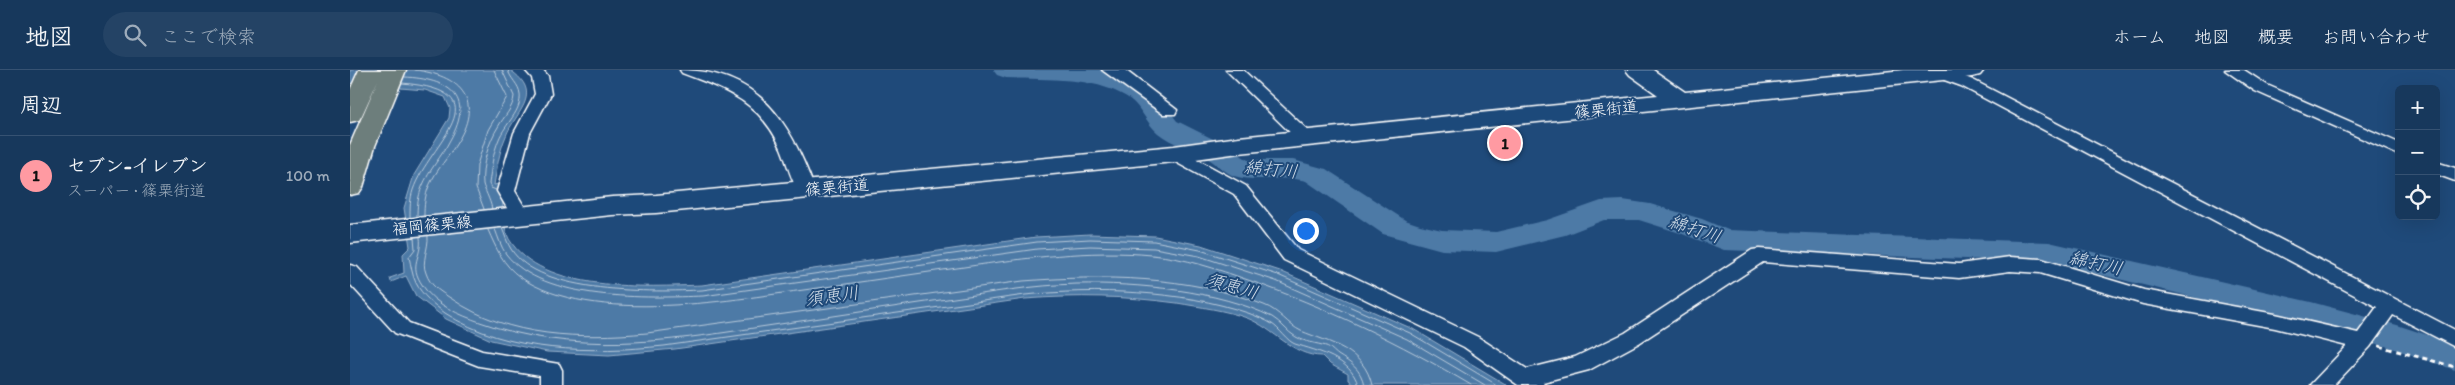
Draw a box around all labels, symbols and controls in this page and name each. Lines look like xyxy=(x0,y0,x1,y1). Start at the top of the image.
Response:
search box xyxy=(103,12,453,57)
icon: search xyxy=(121,21,149,49)
text: 地図 xyxy=(25,22,73,51)
text: ここで検索 xyxy=(161,25,256,48)
text: ホーム xyxy=(2113,26,2166,48)
text: 地図 xyxy=(2194,26,2230,48)
text: 概要 xyxy=(2258,26,2294,48)
text: お問い合わせ xyxy=(2322,26,2430,48)
map controls xyxy=(2395,85,2440,220)
button: + xyxy=(2395,85,2440,130)
text: 周辺 xyxy=(20,92,62,117)
street label: 篠栗街道 xyxy=(1573,96,1639,122)
pin: 1 xyxy=(1489,124,1521,162)
button: − xyxy=(2395,130,2440,175)
text: セブン-イレブン xyxy=(67,154,208,177)
water label: 綿打川 xyxy=(1243,155,1299,183)
text: 1 xyxy=(32,166,40,185)
text: 100 m xyxy=(286,166,330,185)
street label: 篠栗街道 xyxy=(804,175,870,199)
button: locate xyxy=(2395,175,2440,220)
text: スーパー · 篠栗街道 xyxy=(67,181,205,200)
water label: 綿打川 xyxy=(1666,210,1724,248)
street label: 福岡篠栗線 xyxy=(391,211,473,239)
your location xyxy=(1293,218,1319,244)
water label: 綿打川 xyxy=(2067,246,2125,280)
water label: 須恵川 xyxy=(1203,268,1261,304)
water label: 須恵川 xyxy=(804,281,860,311)

